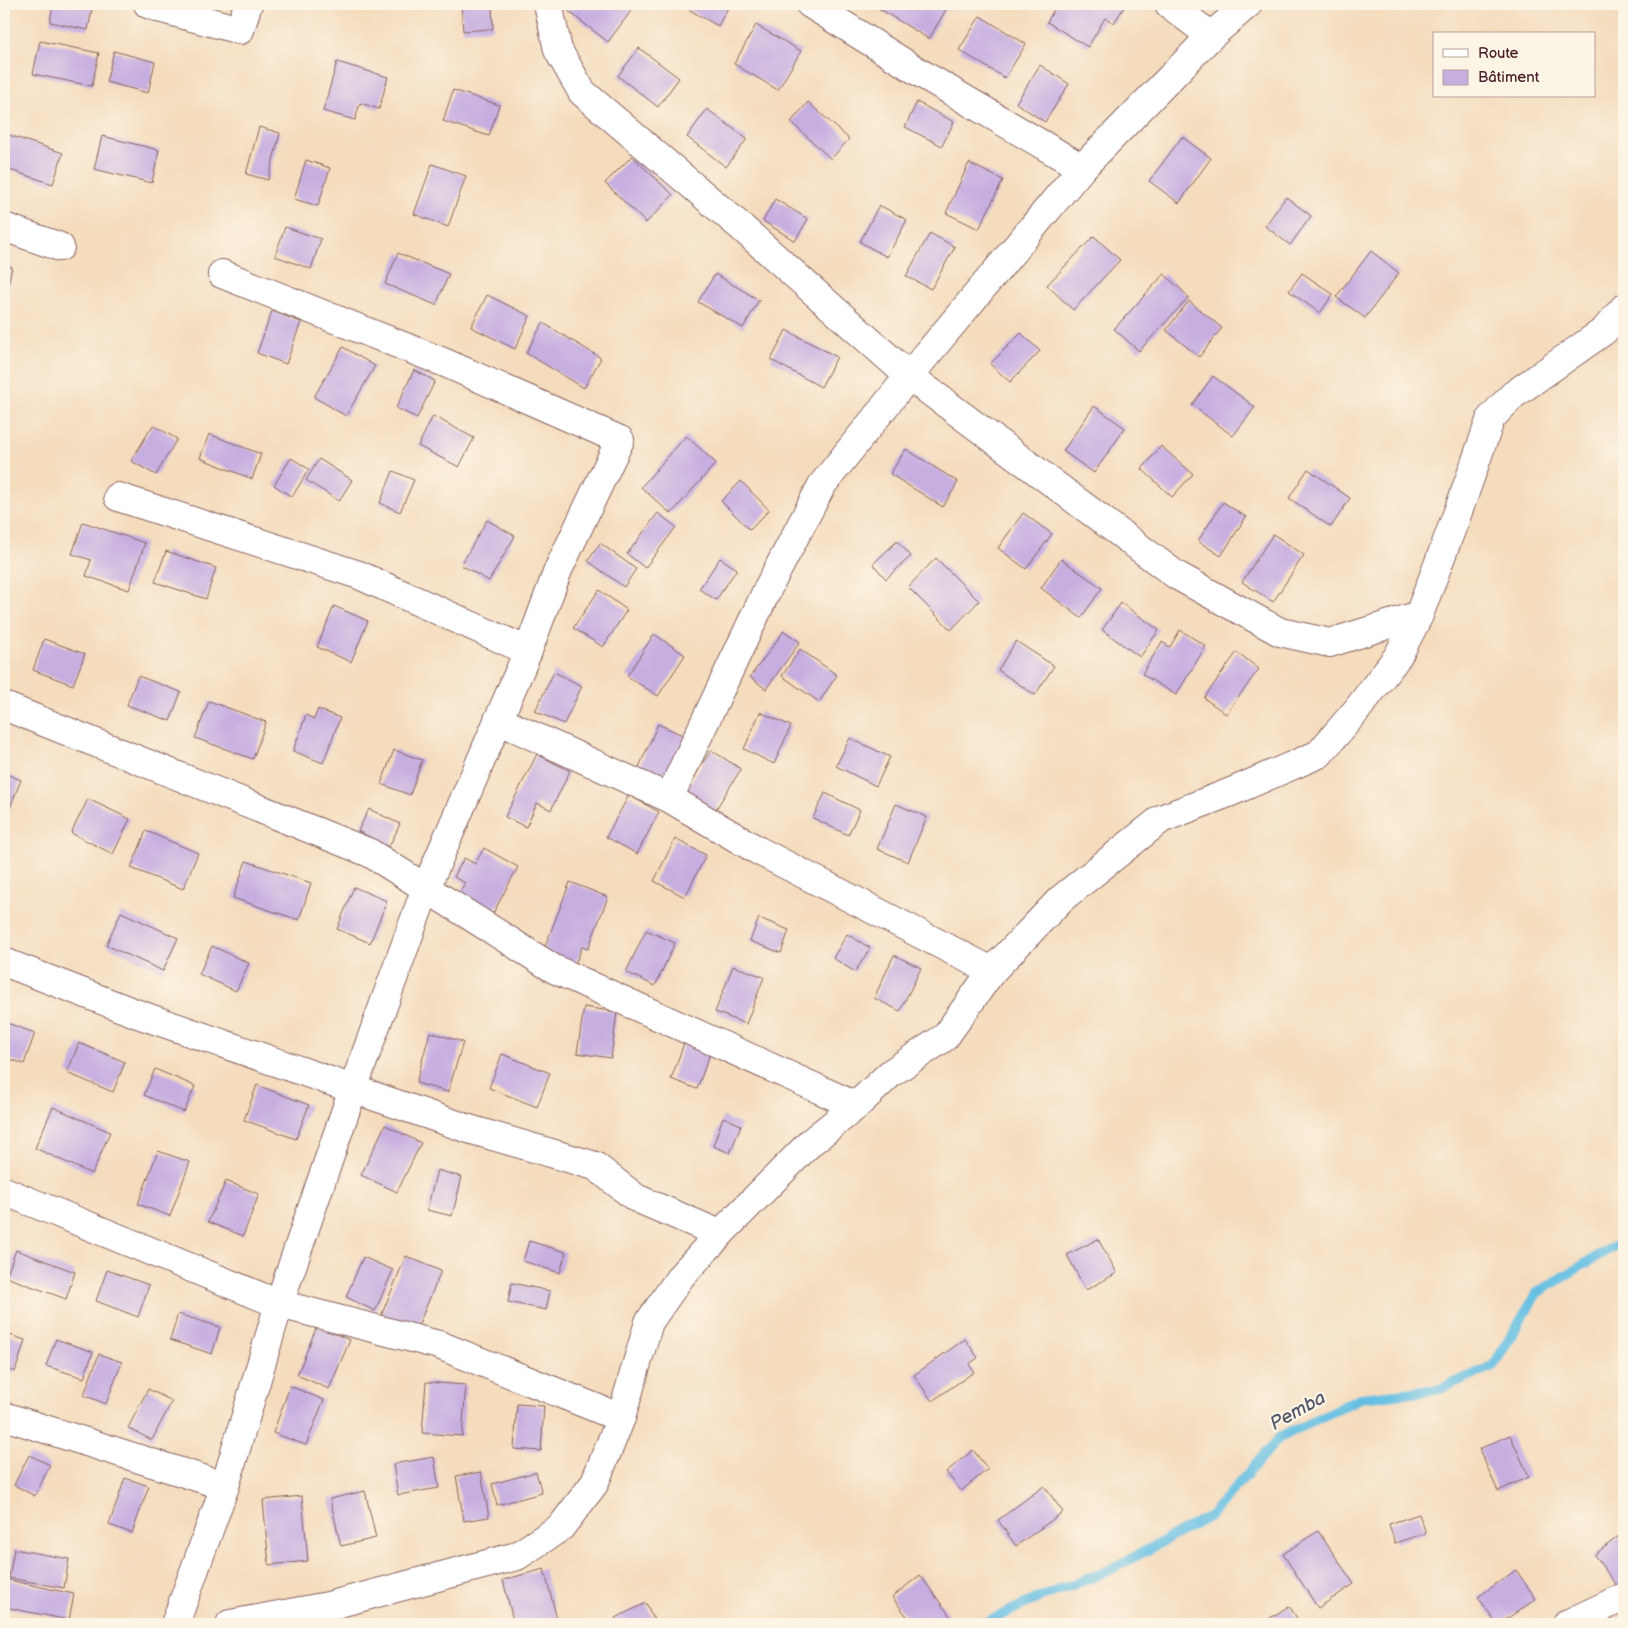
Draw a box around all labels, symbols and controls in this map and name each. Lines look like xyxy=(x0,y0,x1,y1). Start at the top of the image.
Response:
legend xyxy=(1433,32,1596,98)
text: Route xyxy=(1478,44,1519,63)
text: Bâtiment xyxy=(1478,68,1540,87)
water label: Pemba xyxy=(1266,1386,1330,1436)

